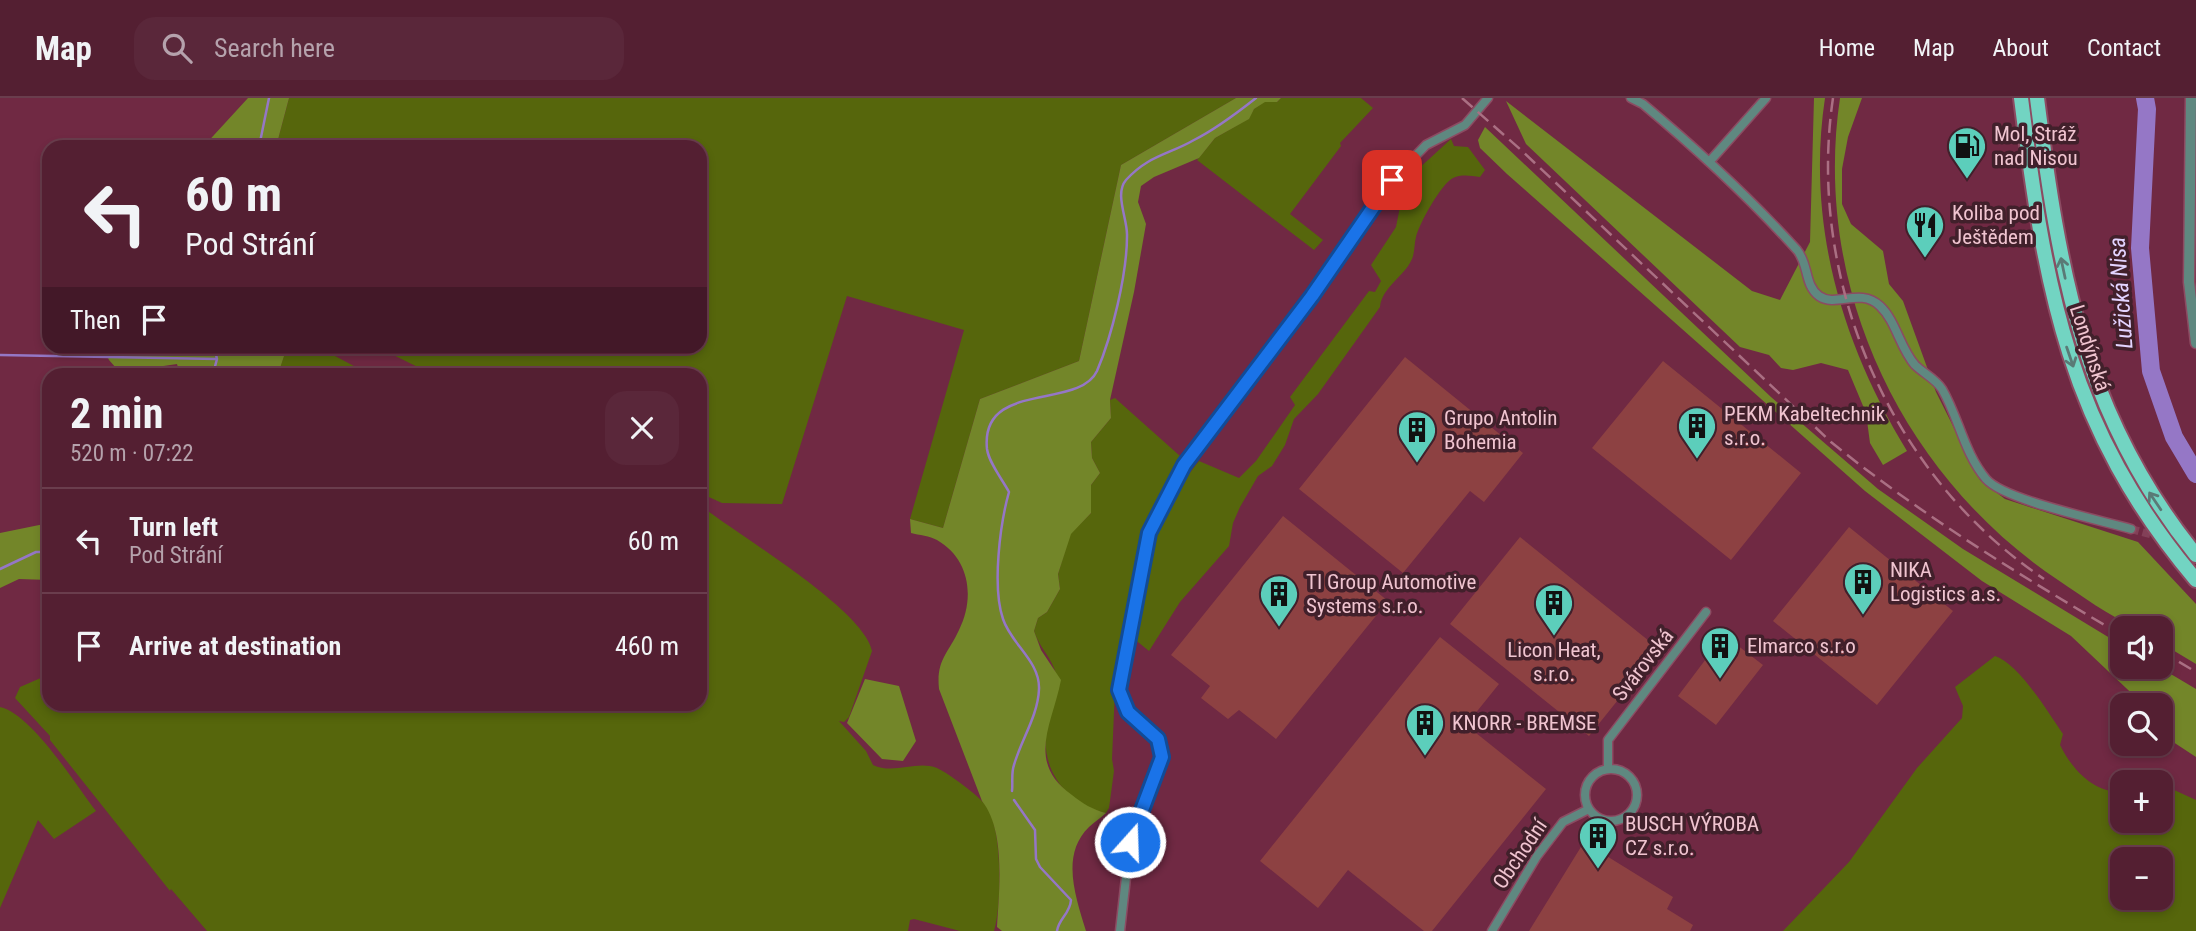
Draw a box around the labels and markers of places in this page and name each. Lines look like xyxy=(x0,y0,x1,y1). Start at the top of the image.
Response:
place label: Mol, Stráž nad Nisou xyxy=(1994,122,2078,170)
fuel station icon: Mol, Stráž nad Nisou xyxy=(1946,125,1988,180)
pin xyxy=(1362,150,1422,210)
place label: Koliba pod Ještědem xyxy=(1952,201,2040,249)
restaurant icon: Koliba pod Ještědem xyxy=(1904,204,1946,259)
place label: PEKM Kabeltechnik s.r.o. xyxy=(1724,402,1886,450)
building icon: PEKM Kabeltechnik s.r.o. xyxy=(1676,405,1718,460)
place label: Grupo Antolin Bohemia xyxy=(1444,406,1557,454)
building icon: Grupo Antolin Bohemia xyxy=(1396,409,1438,464)
place label: NIKA Logistics a.s. xyxy=(1890,558,2001,606)
building icon: NIKA Logistics a.s. xyxy=(1842,561,1884,616)
place label: TI Group Automotive Systems s.r.o. xyxy=(1306,570,1476,618)
building icon: TI Group Automotive Systems s.r.o. xyxy=(1258,573,1300,628)
building icon: Licon Heat, s.r.o. xyxy=(1533,582,1575,637)
building icon: Elmarco s.r.o xyxy=(1699,625,1741,680)
place label: Elmarco s.r.o xyxy=(1747,634,1856,658)
place label: Licon Heat, s.r.o. xyxy=(1507,638,1601,686)
building icon: KNORR - BREMSE xyxy=(1404,702,1446,757)
place label: KNORR - BREMSE xyxy=(1452,711,1596,735)
place label: BUSCH VÝROBA CZ s.r.o. xyxy=(1625,812,1759,860)
building icon: BUSCH VÝROBA CZ s.r.o. xyxy=(1577,815,1619,870)

